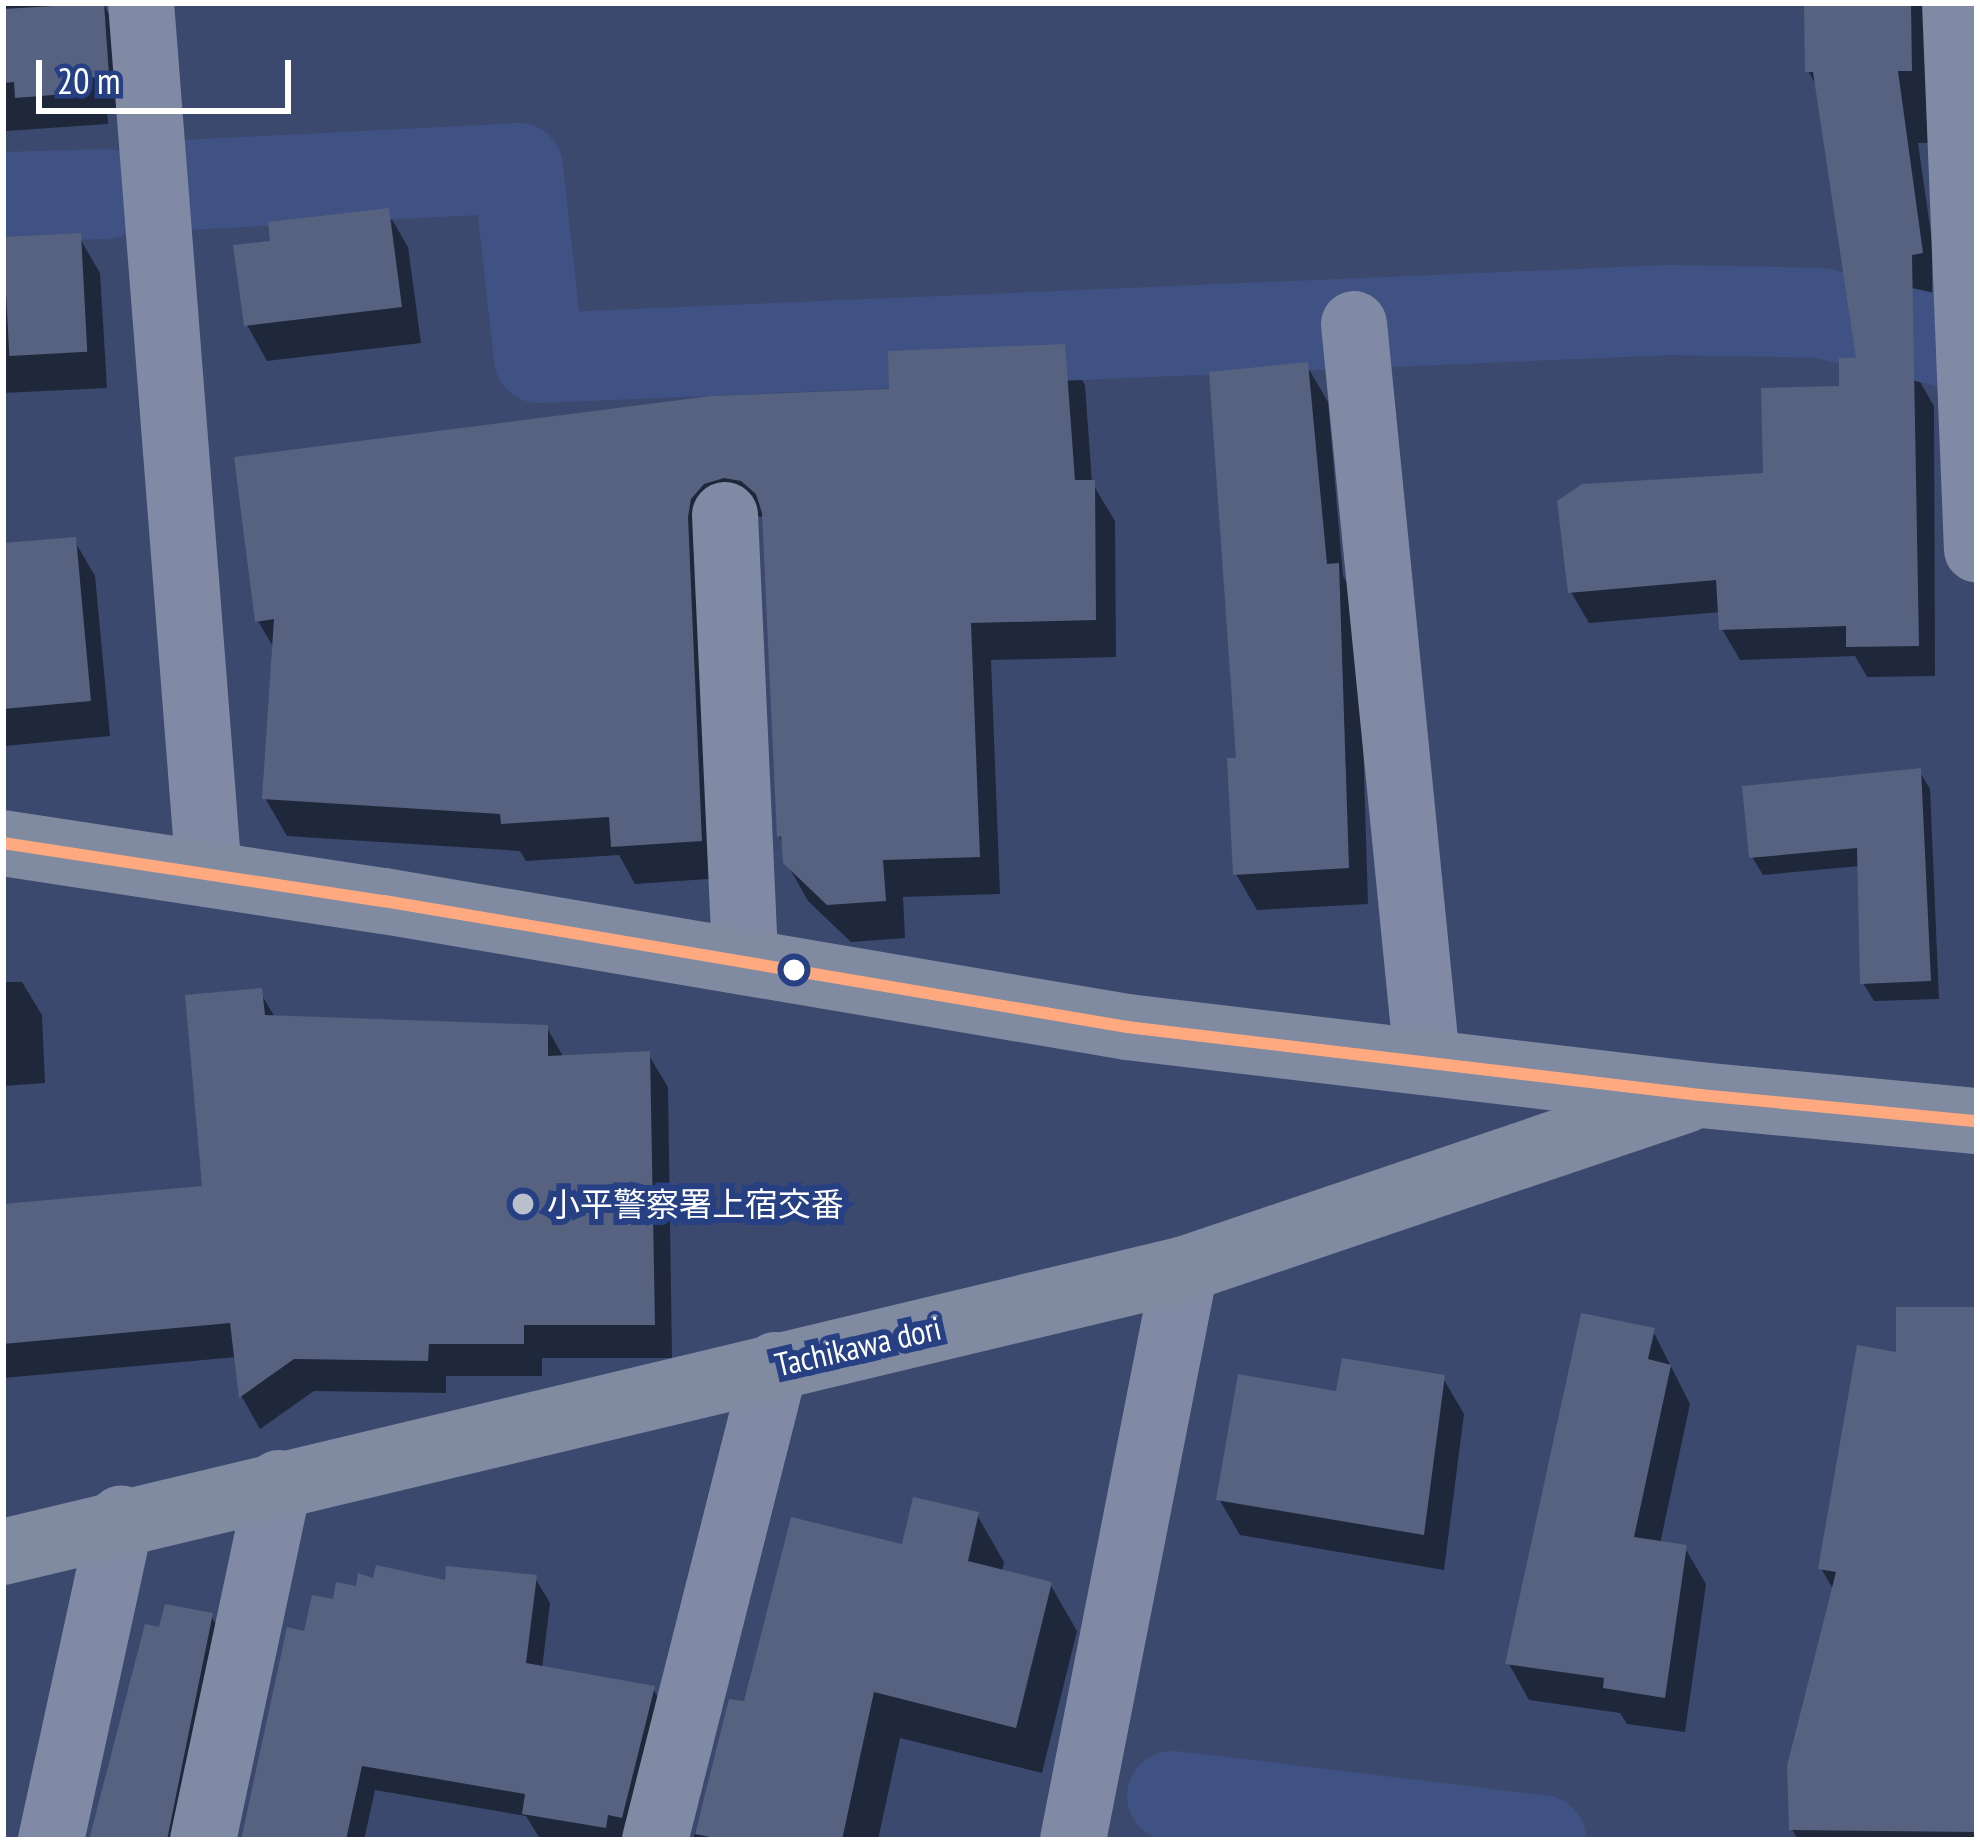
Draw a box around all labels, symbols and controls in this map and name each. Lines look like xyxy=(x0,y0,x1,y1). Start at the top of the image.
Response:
scale bar xyxy=(42,36,297,110)
text: 20 m xyxy=(57,57,120,104)
unlabelled marker xyxy=(783,959,805,981)
place label: 小平警察署上宿交番 xyxy=(547,1184,844,1224)
marker: 小平警察署上宿交番 xyxy=(510,1191,536,1217)
street label: Tachikawa dori xyxy=(771,1308,945,1384)

